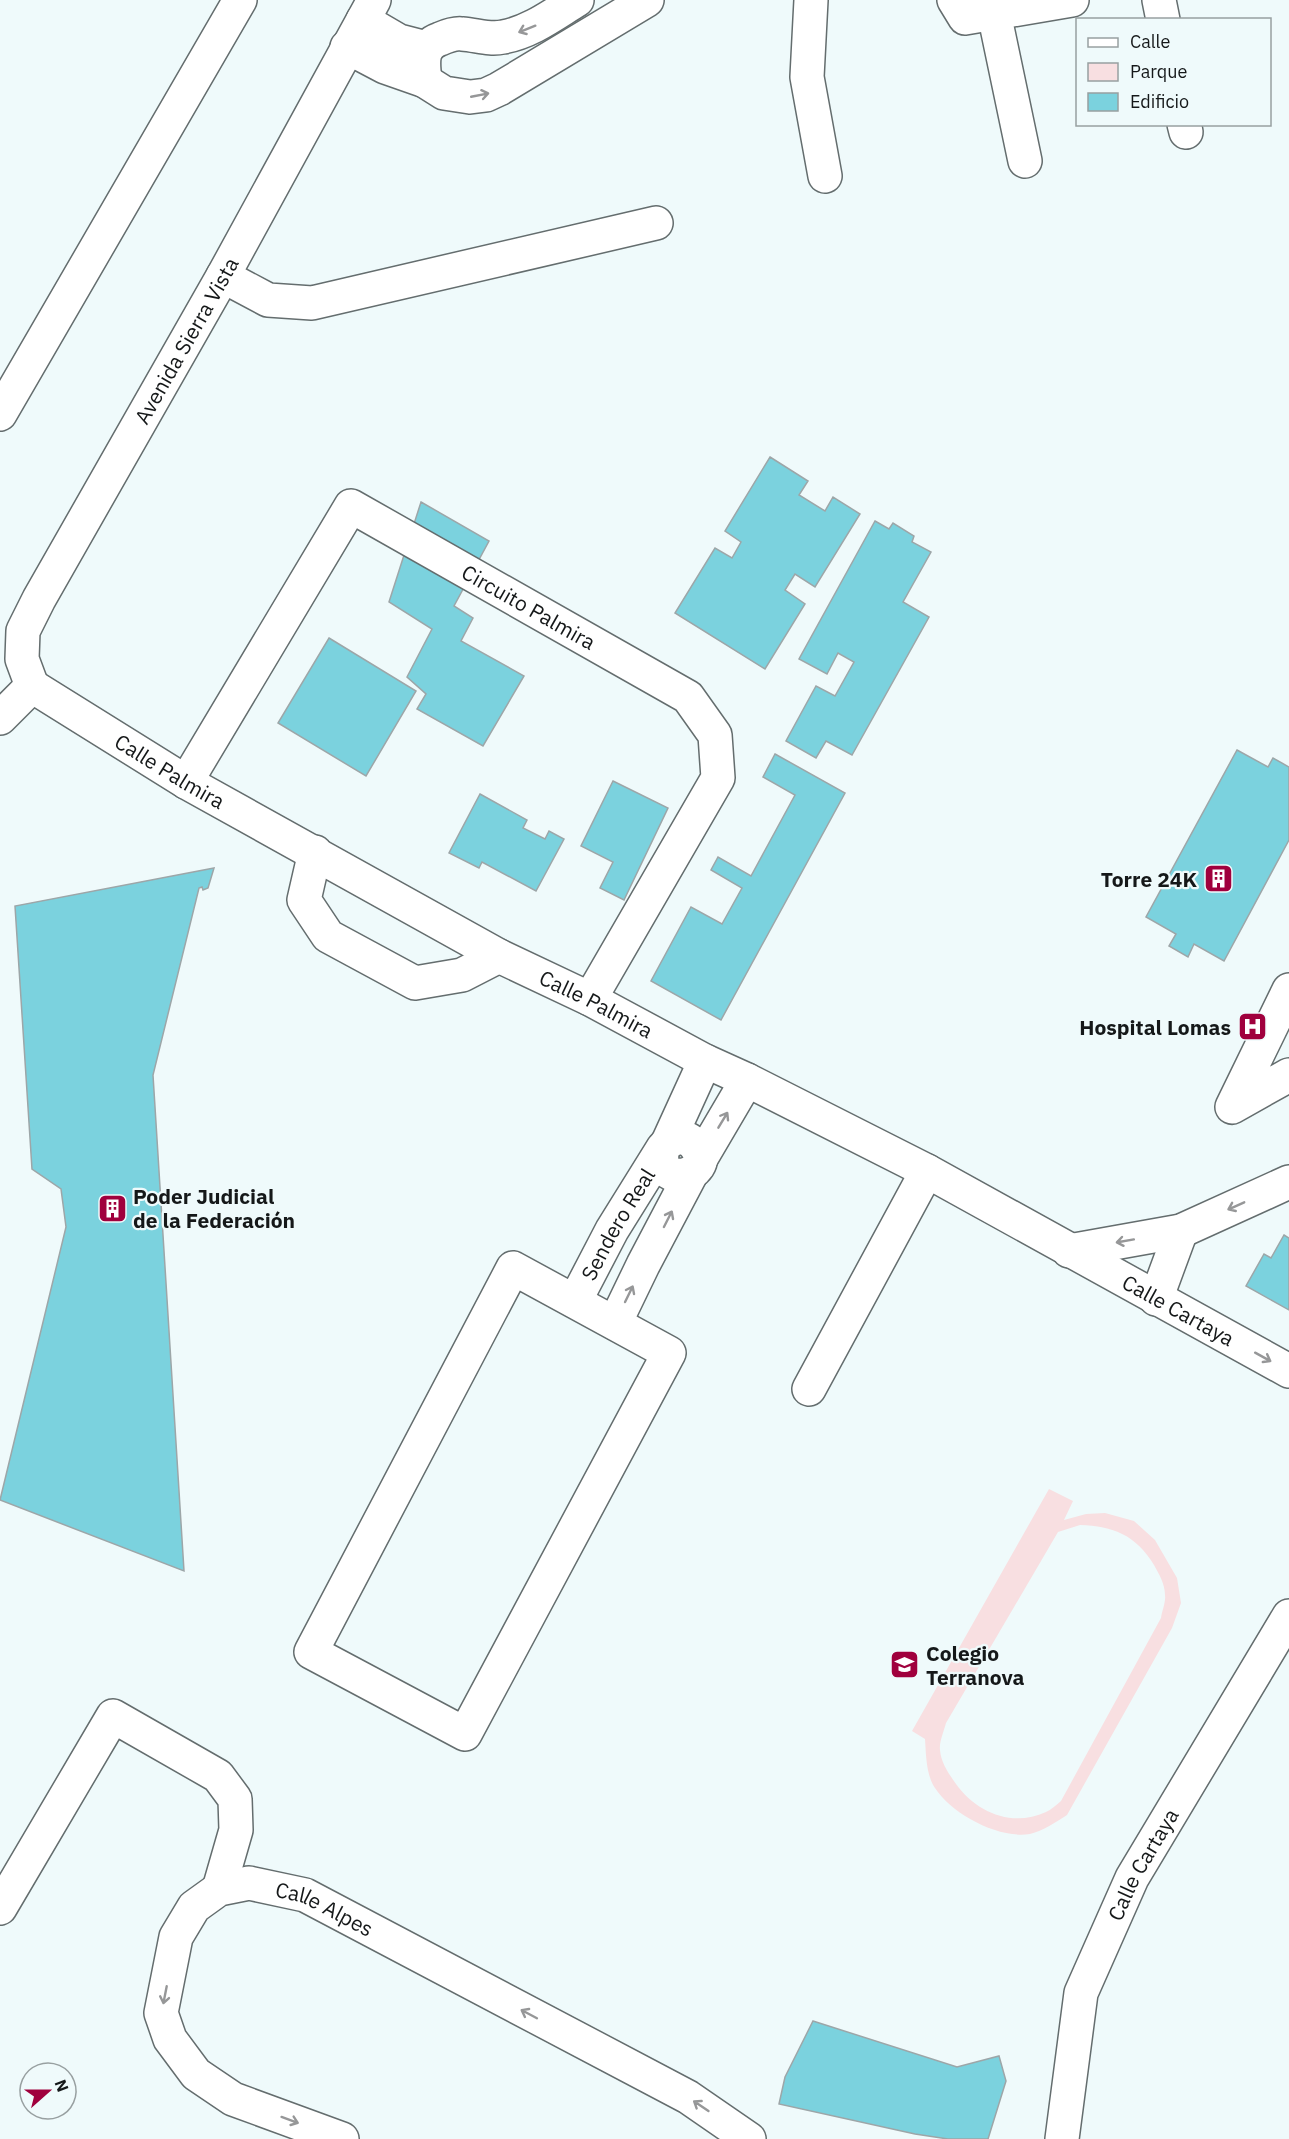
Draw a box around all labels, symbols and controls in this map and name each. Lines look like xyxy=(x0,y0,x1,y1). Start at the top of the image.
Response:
legend xyxy=(1076,18,1271,126)
one-way arrow xyxy=(518,24,536,35)
text: Calle xyxy=(1130,30,1170,53)
text: Parque xyxy=(1130,60,1188,83)
one-way arrow xyxy=(470,89,489,100)
text: Edificio xyxy=(1130,90,1189,113)
street label: Avenida Sierra Vista xyxy=(128,252,245,429)
street label: Circuito Palmira xyxy=(457,558,601,656)
street label: Calle Palmira xyxy=(109,727,230,815)
building icon: Torre 24K xyxy=(1202,863,1234,895)
place label: Torre 24K xyxy=(1101,865,1197,893)
street label: Calle Palmira xyxy=(535,963,658,1044)
hospital icon: Hospital Lomas xyxy=(1236,1011,1268,1043)
place label: Hospital Lomas xyxy=(1079,1013,1231,1041)
one-way arrow xyxy=(718,1112,730,1129)
street label: Sendero Real xyxy=(574,1162,661,1285)
place label: Poder Judicial de la Federación xyxy=(133,1182,295,1234)
building icon: Poder Judicial de la Federación xyxy=(96,1192,128,1224)
one-way arrow xyxy=(1227,1201,1245,1212)
one-way arrow xyxy=(662,1211,674,1228)
one-way arrow xyxy=(1116,1235,1135,1246)
street label: Calle Cartaya xyxy=(1117,1268,1240,1352)
one-way arrow xyxy=(624,1286,635,1304)
one-way arrow xyxy=(1254,1351,1271,1363)
place label: Colegio Terranova xyxy=(926,1639,1025,1691)
school or university icon: Colegio Terranova xyxy=(889,1649,921,1681)
street label: Calle Cartaya xyxy=(1101,1803,1185,1925)
street label: Calle Alpes xyxy=(273,1875,378,1943)
one-way arrow xyxy=(159,1984,170,2004)
one-way arrow xyxy=(521,2008,539,2019)
north arrow xyxy=(18,2061,78,2121)
text: N xyxy=(51,2077,73,2095)
one-way arrow xyxy=(693,2100,710,2112)
one-way arrow xyxy=(280,2115,299,2126)

